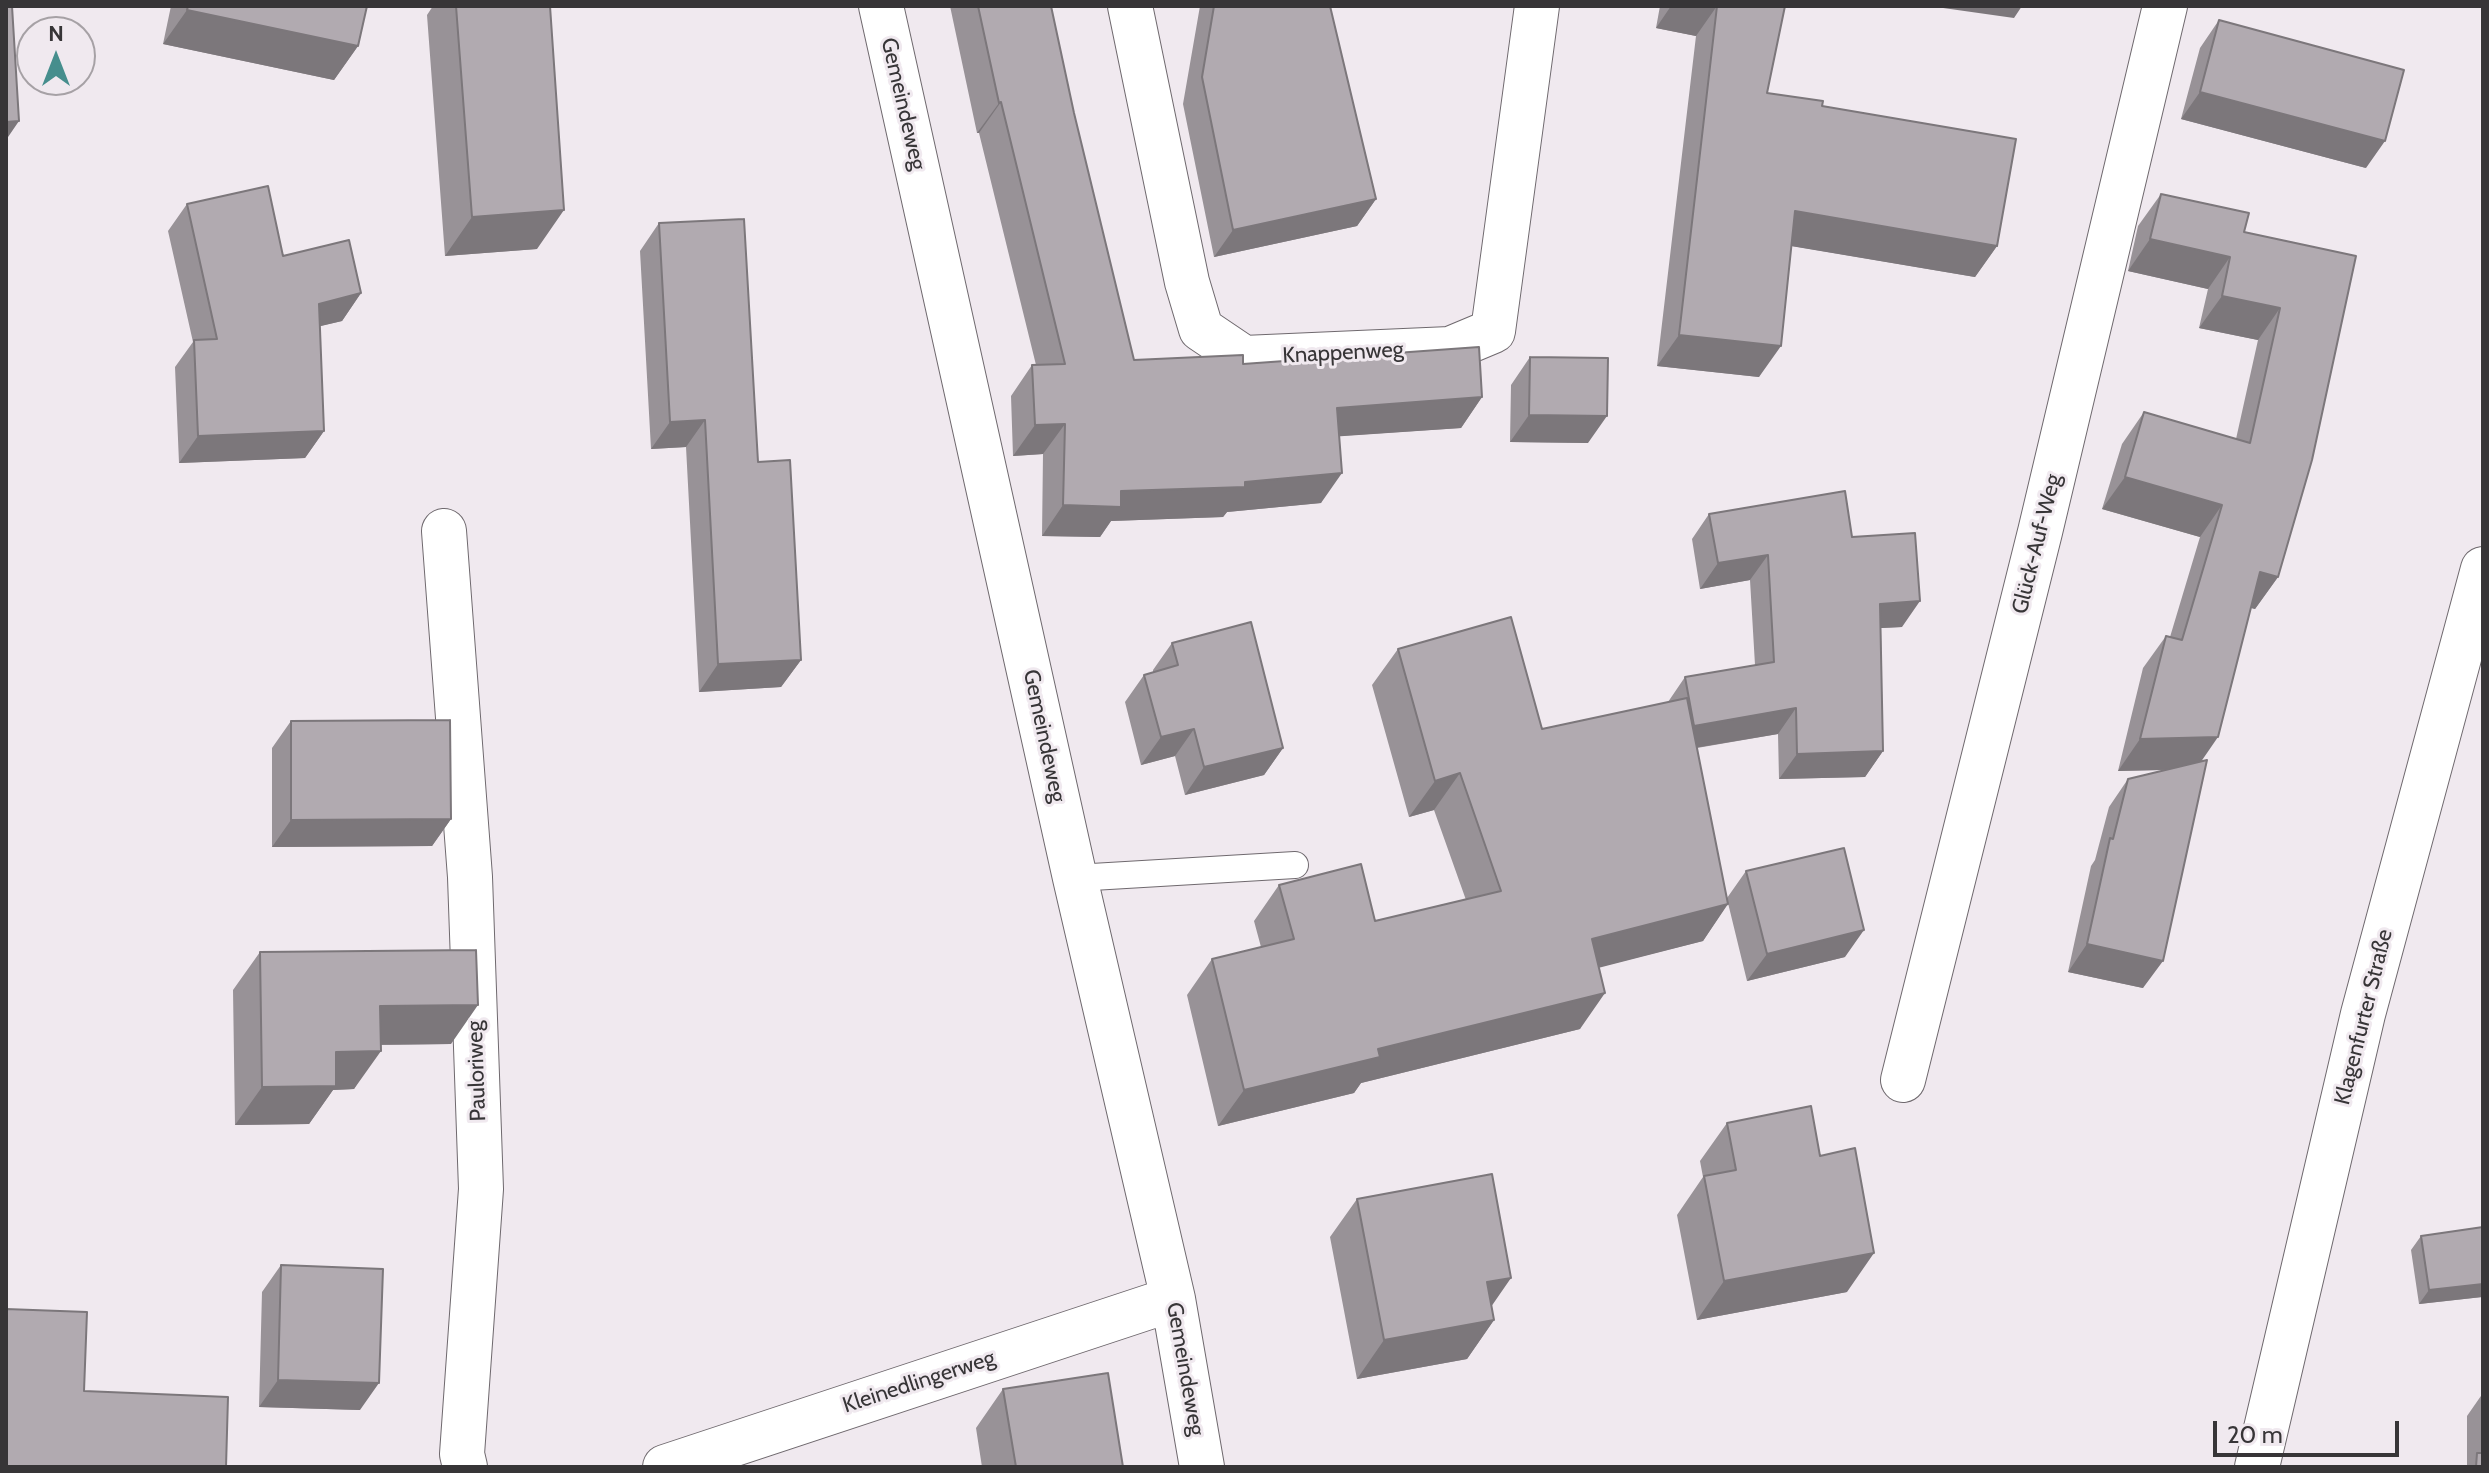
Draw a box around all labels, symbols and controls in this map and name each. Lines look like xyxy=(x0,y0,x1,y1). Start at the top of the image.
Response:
north arrow xyxy=(16,16,96,96)
text: N xyxy=(48,20,64,47)
street label: Gemeindeweg xyxy=(875,35,931,173)
street label: Knappenweg xyxy=(1282,337,1404,369)
street label: Glück-Auf-Weg xyxy=(2007,471,2067,617)
street label: Gemeindeweg xyxy=(1017,667,1071,805)
street label: Klagenfurter Straße xyxy=(2329,926,2399,1108)
street label: Pauloriweg xyxy=(462,1020,492,1122)
street label: Gemeindeweg xyxy=(1160,1300,1210,1438)
street label: Kleinedlingerweg xyxy=(839,1345,999,1419)
scale bar xyxy=(2217,1405,2403,1455)
text: 20 m xyxy=(2227,1420,2283,1449)

